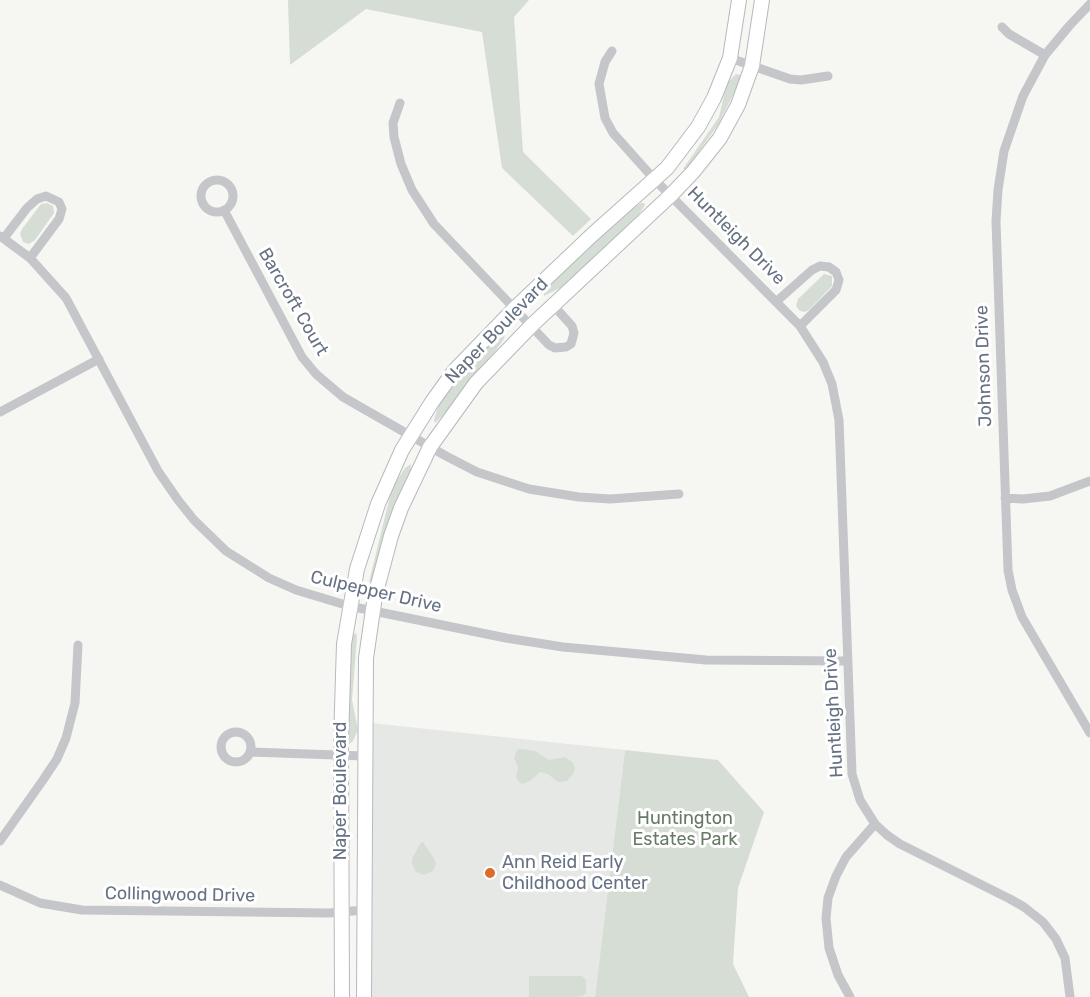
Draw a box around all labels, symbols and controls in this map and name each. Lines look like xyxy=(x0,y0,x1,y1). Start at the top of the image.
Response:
street label: Huntleigh Drive xyxy=(682,182,790,290)
street label: Barcroft Court xyxy=(253,244,333,360)
street label: Naper Boulevard xyxy=(441,274,553,388)
street label: Johnson Drive xyxy=(971,305,997,427)
street label: Culpepper Drive xyxy=(308,566,444,618)
street label: Huntleigh Drive xyxy=(820,648,848,778)
street label: Naper Boulevard xyxy=(330,722,352,860)
park label: Huntington Estates Park xyxy=(632,808,738,850)
place label: Ann Reid Early Childhood Center xyxy=(502,852,648,894)
marker: Ann Reid Early Childhood Center xyxy=(483,866,497,880)
street label: Collingwood Drive xyxy=(105,883,255,907)

